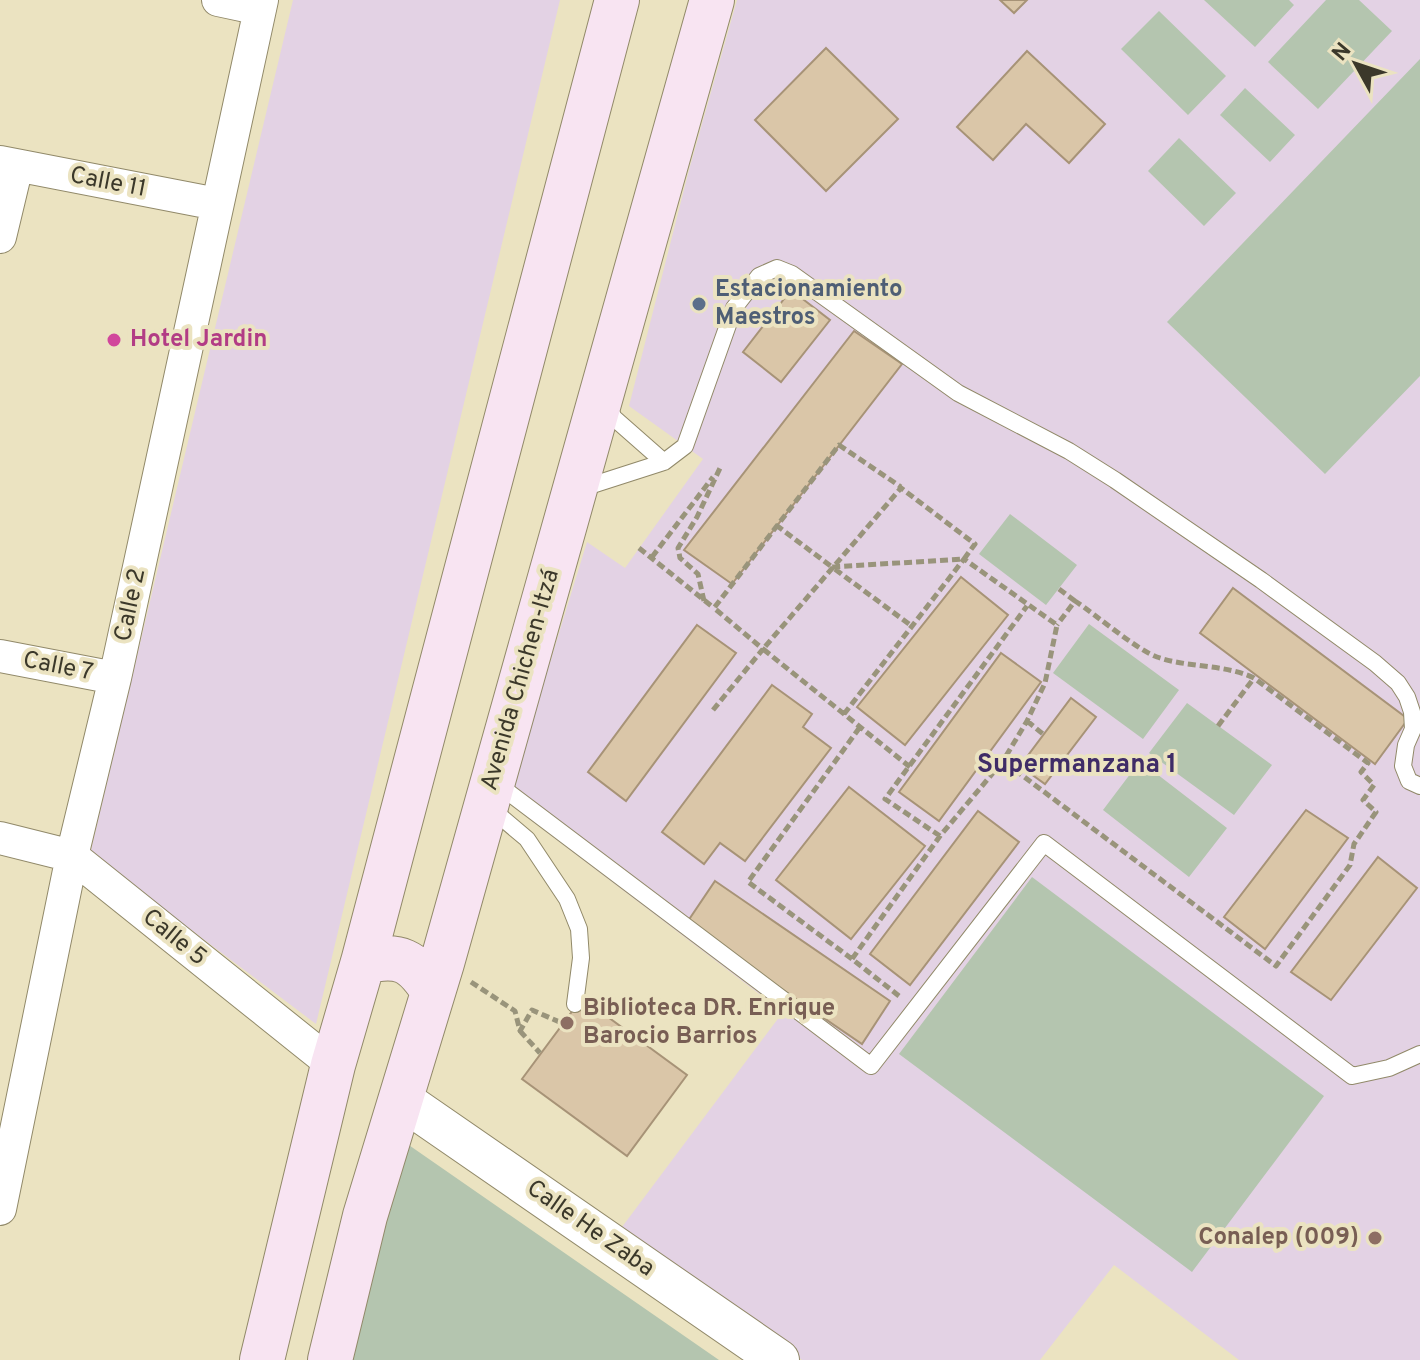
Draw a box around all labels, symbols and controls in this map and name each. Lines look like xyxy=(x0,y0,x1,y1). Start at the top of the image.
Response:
north arrow xyxy=(1316,24,1396,104)
text: N xyxy=(1327,38,1358,67)
street label: Calle 11 xyxy=(67,161,149,205)
place label: Estacionamiento Maestros xyxy=(715,275,903,333)
marker: Estacionamiento Maestros xyxy=(690,295,708,313)
place label: Hotel Jardin xyxy=(130,325,267,355)
marker: Hotel Jardin xyxy=(105,331,123,349)
street label: Calle 2 xyxy=(109,566,153,644)
street label: Avenida Chichen-Itzá xyxy=(475,566,567,794)
street label: Calle 7 xyxy=(20,646,96,688)
district label: Supermanzana 1 xyxy=(977,749,1177,782)
street label: Calle 5 xyxy=(136,903,212,973)
place label: Biblioteca DR. Enrique Barocio Barrios xyxy=(583,994,835,1052)
marker: Biblioteca DR. Enrique Barocio Barrios xyxy=(558,1014,576,1032)
street label: Calle He Zaba xyxy=(520,1174,660,1284)
place label: Conalep (009) xyxy=(1198,1223,1359,1253)
marker: Conalep (009) xyxy=(1366,1229,1384,1247)

